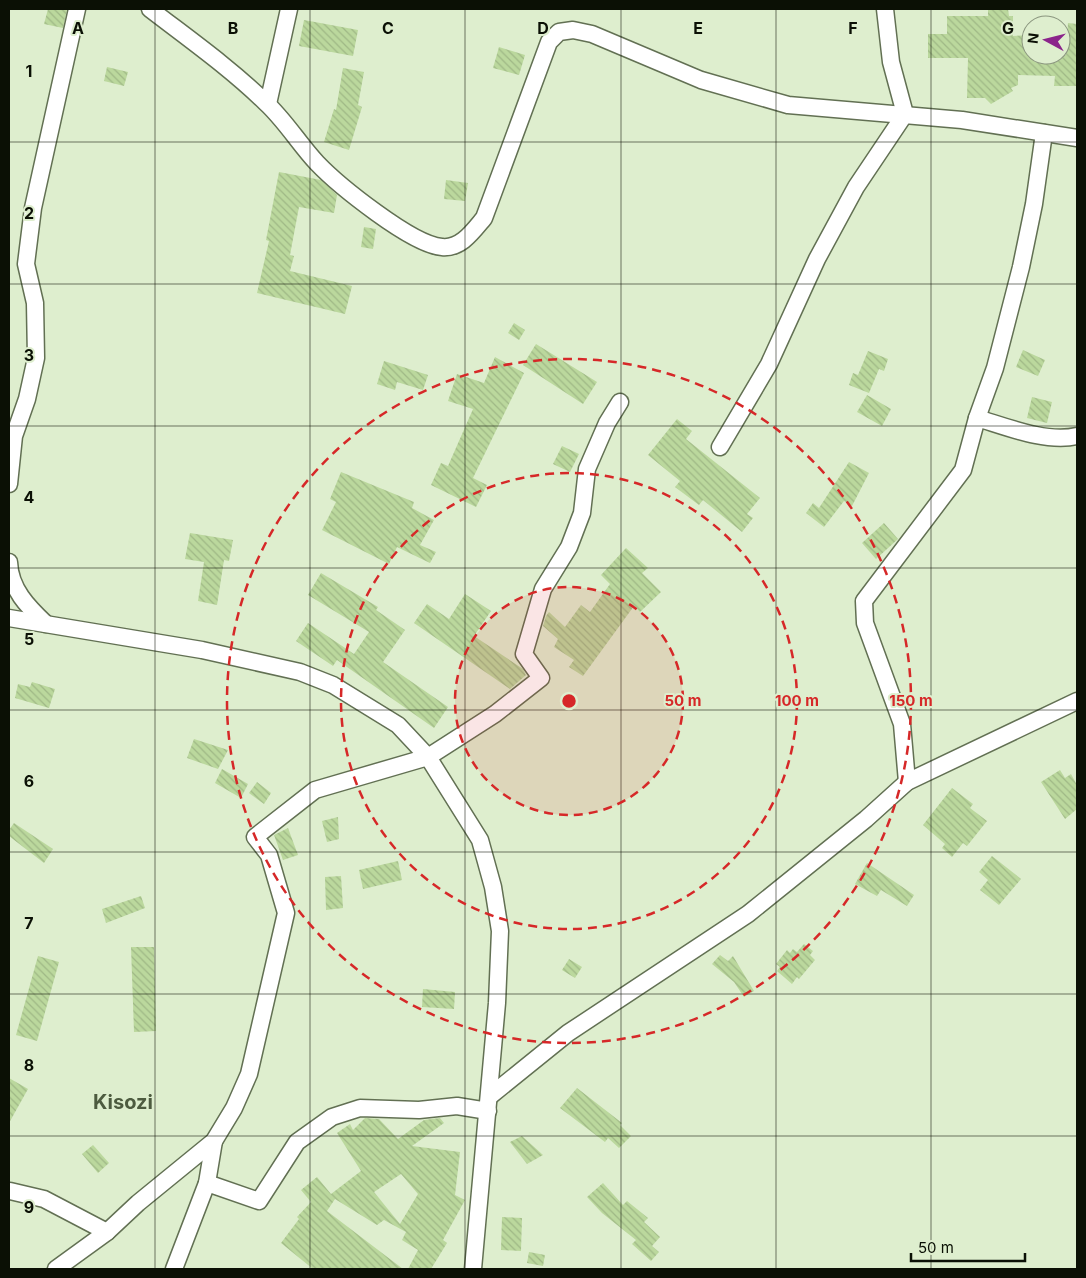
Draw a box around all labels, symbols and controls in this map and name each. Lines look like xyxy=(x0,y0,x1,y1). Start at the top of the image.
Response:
north arrow xyxy=(1021,15,1071,65)
text: A xyxy=(72,18,84,38)
text: B xyxy=(228,18,238,38)
text: C xyxy=(382,18,394,38)
text: D xyxy=(537,18,549,38)
text: E xyxy=(693,18,703,38)
text: F xyxy=(848,18,858,38)
text: G xyxy=(1002,18,1014,38)
text: N xyxy=(1024,32,1042,45)
text: 1 xyxy=(26,61,32,81)
text: 2 xyxy=(24,203,34,223)
text: 3 xyxy=(24,345,34,365)
text: 4 xyxy=(24,487,35,507)
text: 5 xyxy=(24,629,34,649)
text: 50 m xyxy=(665,691,701,710)
text: 100 m xyxy=(775,691,819,710)
text: 150 m xyxy=(889,691,933,710)
centre of rings xyxy=(560,692,578,710)
text: 6 xyxy=(24,771,34,791)
text: 7 xyxy=(24,913,34,933)
text: 8 xyxy=(24,1055,34,1075)
district label: Kisozi xyxy=(93,1090,153,1114)
text: 9 xyxy=(24,1197,34,1217)
scale bar xyxy=(911,1230,1025,1262)
text: 50 m xyxy=(918,1238,954,1257)

